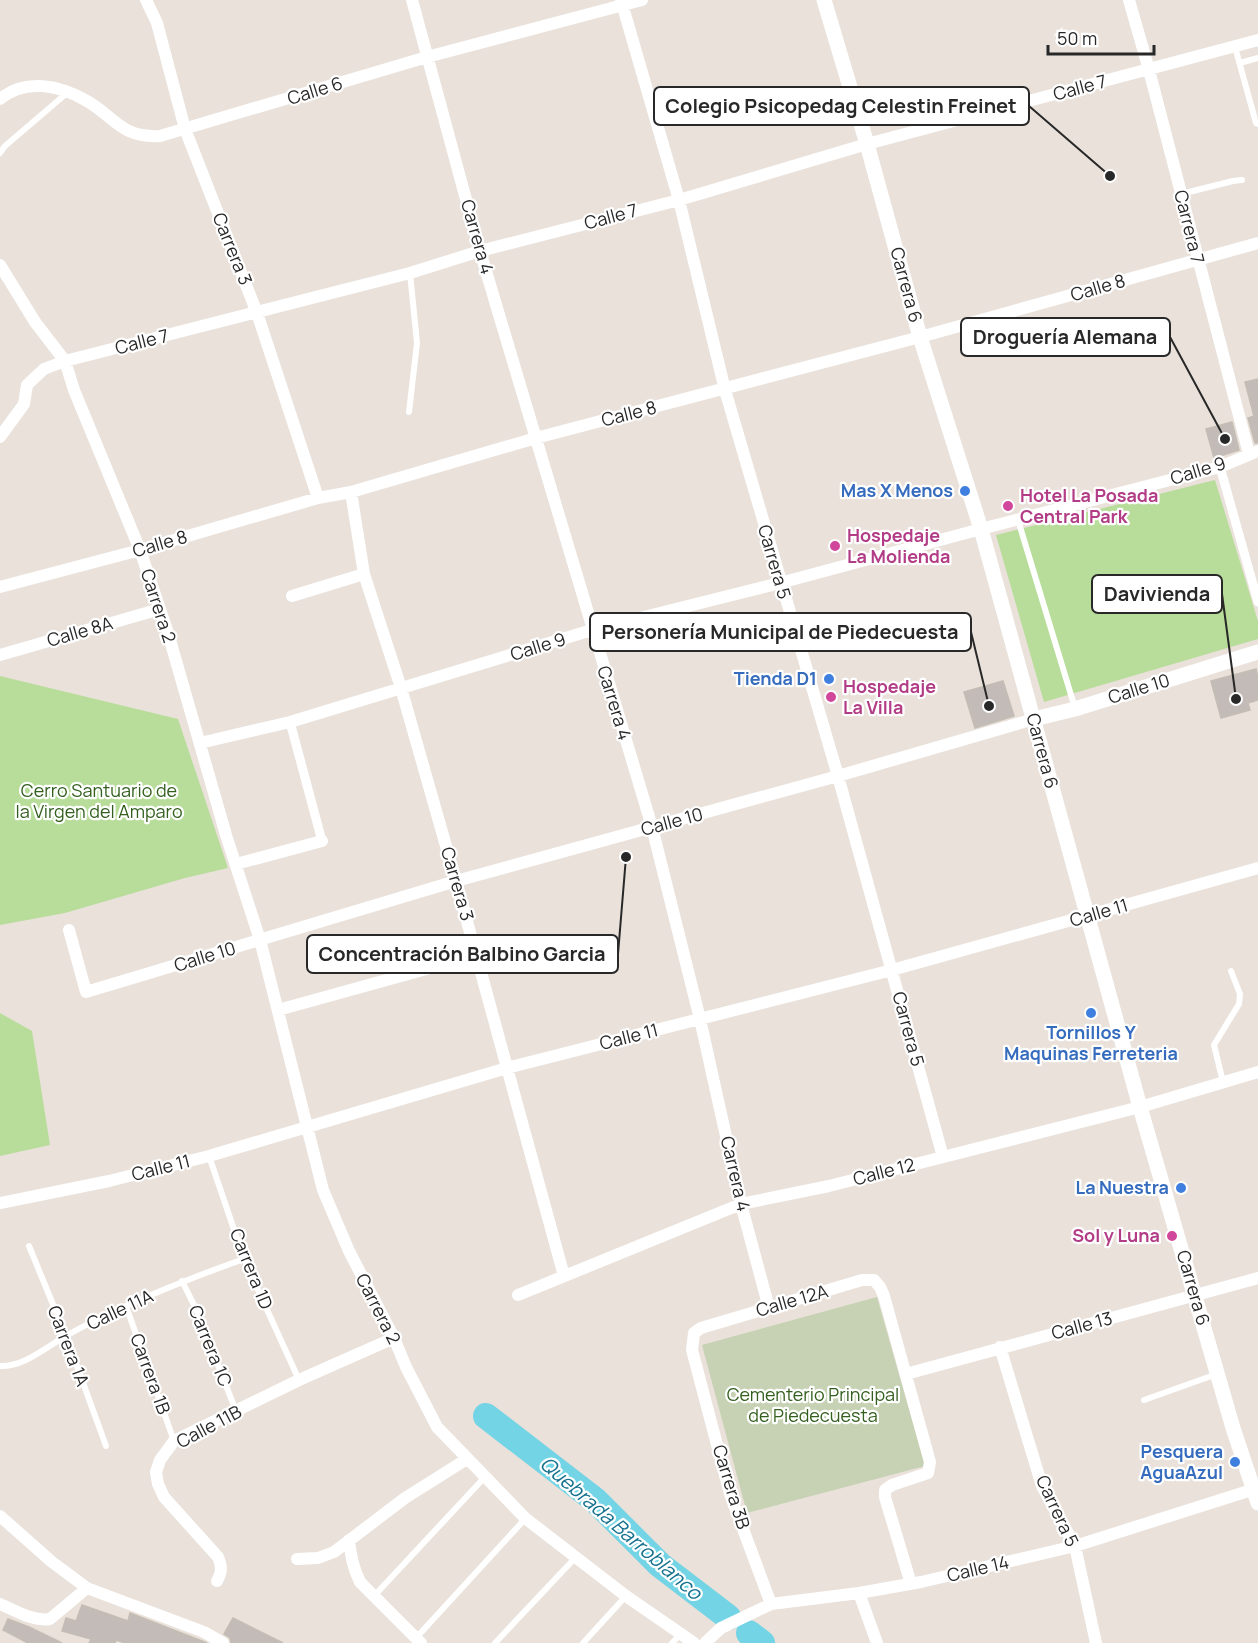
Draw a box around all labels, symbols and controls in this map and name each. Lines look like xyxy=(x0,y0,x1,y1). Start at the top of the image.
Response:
scale bar xyxy=(1048,18,1154,56)
text: 50 m xyxy=(1057,26,1097,50)
street label: Calle 7 xyxy=(1050,68,1109,106)
street label: Calle 6 xyxy=(284,70,345,110)
callout: Colegio Psicopedag Celestin Freinet xyxy=(654,87,1029,125)
text: Colegio Psicopedag Celestin Freinet xyxy=(665,92,1017,119)
street label: Carrera 7 xyxy=(1169,187,1211,266)
street label: Carrera 4 xyxy=(456,197,500,277)
street label: Calle 7 xyxy=(581,197,640,235)
street label: Carrera 3 xyxy=(208,209,258,288)
street label: Carrera 6 xyxy=(885,244,929,325)
street label: Calle 8 xyxy=(1068,268,1128,306)
callout: Droguería Alemana xyxy=(961,318,1170,356)
street label: Calle 7 xyxy=(112,323,171,359)
text: Droguería Alemana xyxy=(973,323,1157,350)
street label: Calle 8 xyxy=(599,395,659,431)
street label: Calle 9 xyxy=(1167,450,1228,490)
place label: Mas X Menos xyxy=(841,478,953,502)
place label: Hotel La Posada Central Park xyxy=(1020,483,1158,528)
marker: Mas X Menos xyxy=(958,484,972,498)
marker: Hotel La Posada Central Park xyxy=(1001,499,1015,513)
street label: Carrera 5 xyxy=(753,522,797,602)
place label: Hospedaje La Molienda xyxy=(847,523,950,568)
street label: Calle 8 xyxy=(130,524,190,562)
marker: Hospedaje La Molienda xyxy=(828,539,842,553)
street label: Carrera 2 xyxy=(136,566,182,646)
callout: Davivienda xyxy=(1092,575,1222,613)
text: Davivienda xyxy=(1104,580,1210,607)
street label: Calle 8A xyxy=(44,610,116,652)
callout: Personería Municipal de Piedecuesta xyxy=(590,613,971,651)
text: Personería Municipal de Piedecuesta xyxy=(601,618,959,645)
street label: Calle 9 xyxy=(507,626,568,666)
street label: Carrera 4 xyxy=(592,663,638,743)
place label: Tienda D1 xyxy=(734,666,817,690)
street label: Calle 10 xyxy=(1105,667,1173,709)
marker: Tienda D1 xyxy=(822,672,836,686)
place label: Hospedaje La Villa xyxy=(843,674,936,719)
marker: Hospedaje La Villa xyxy=(824,690,838,704)
street label: Carrera 6 xyxy=(1021,710,1065,791)
park label: Cerro Santuario de la Virgen del Amparo xyxy=(15,778,183,823)
street label: Calle 10 xyxy=(638,801,705,841)
street label: Carrera 3 xyxy=(436,844,480,924)
street label: Calle 11 xyxy=(1067,892,1131,932)
street label: Calle 10 xyxy=(171,935,239,977)
callout: Concentración Balbino Garcia xyxy=(307,935,618,973)
text: Concentración Balbino Garcia xyxy=(318,940,606,967)
street label: Carrera 5 xyxy=(887,989,930,1069)
marker: Tornillos Y Maquinas Ferreteria xyxy=(1084,1006,1098,1020)
street label: Calle 11 xyxy=(597,1017,661,1055)
place label: Tornillos Y Maquinas Ferreteria xyxy=(1004,1020,1178,1065)
street label: Carrera 4 xyxy=(716,1134,756,1214)
street label: Calle 11 xyxy=(129,1148,193,1186)
street label: Calle 12 xyxy=(850,1152,917,1190)
place label: La Nuestra xyxy=(1076,1175,1169,1199)
marker: La Nuestra xyxy=(1174,1181,1188,1195)
place label: Sol y Luna xyxy=(1072,1223,1160,1247)
street label: Carrera 1D xyxy=(225,1225,279,1313)
marker: Sol y Luna xyxy=(1165,1229,1179,1243)
street label: Carrera 6 xyxy=(1172,1247,1216,1328)
street label: Carrera 2 xyxy=(351,1269,407,1348)
street label: Calle 12A xyxy=(753,1278,831,1322)
street label: Calle 11A xyxy=(82,1283,157,1335)
street label: Carrera 1C xyxy=(184,1301,238,1390)
street label: Carrera 1A xyxy=(43,1302,95,1390)
street label: Calle 13 xyxy=(1049,1305,1115,1345)
street label: Carrera 1B xyxy=(125,1330,177,1417)
park label: Cementerio Principal de Piedecuesta xyxy=(727,1382,899,1427)
street label: Calle 11B xyxy=(172,1399,245,1453)
place label: Pesquera AguaAzul xyxy=(1140,1439,1223,1484)
street label: Carrera 3B xyxy=(708,1442,756,1532)
water label: Quebrada Barroblanco xyxy=(535,1450,709,1606)
marker: Pesquera AguaAzul xyxy=(1228,1455,1242,1469)
street label: Carrera 5 xyxy=(1031,1471,1085,1550)
street label: Calle 14 xyxy=(944,1549,1011,1587)

